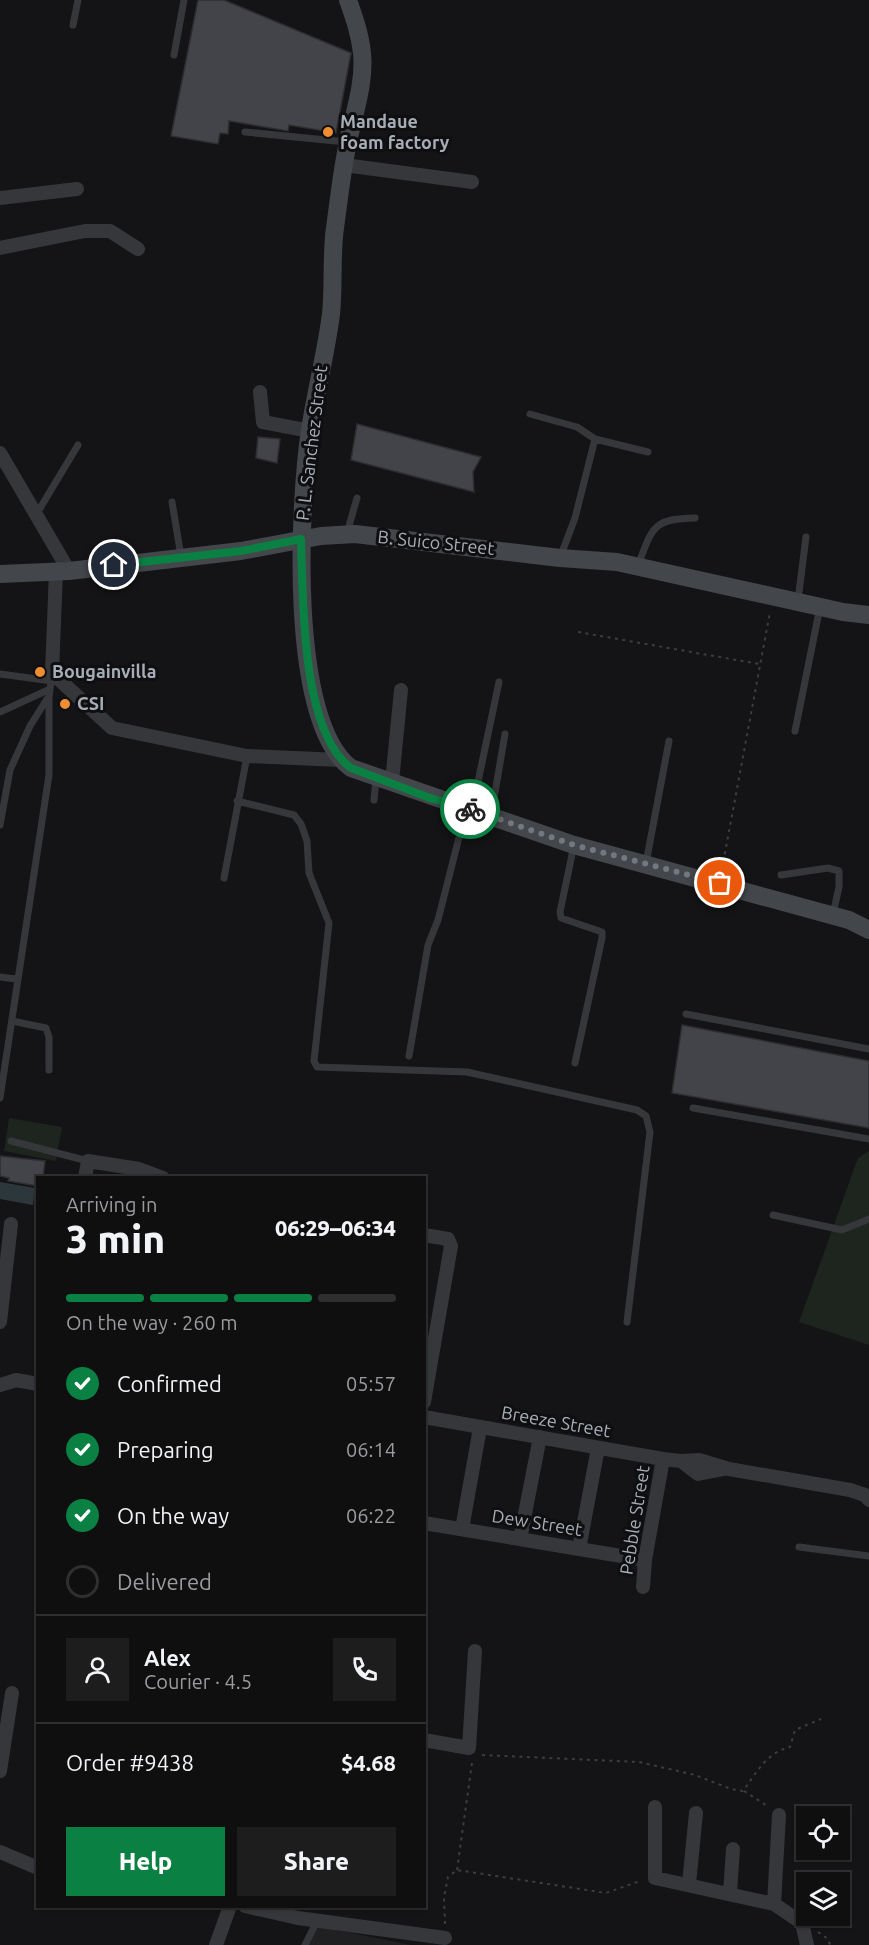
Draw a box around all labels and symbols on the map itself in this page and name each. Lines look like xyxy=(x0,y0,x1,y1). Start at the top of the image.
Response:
place label: Mandaue foam factory xyxy=(340,111,450,152)
marker: Mandaue foam factory xyxy=(321,125,335,139)
street label: P. L. Sanchez Street xyxy=(292,364,330,522)
street label: B. Suico Street xyxy=(377,526,495,558)
pin xyxy=(88,539,139,590)
place label: Bougainvilla xyxy=(52,661,157,681)
marker: Bougainvilla xyxy=(33,665,47,679)
place label: CSI xyxy=(77,693,104,713)
marker: CSI xyxy=(58,697,72,711)
courier xyxy=(440,779,500,839)
pin xyxy=(694,857,745,908)
street label: Breeze Street xyxy=(500,1402,612,1440)
street label: Pebble Street xyxy=(615,1464,653,1576)
street label: Dew Street xyxy=(491,1505,584,1539)

